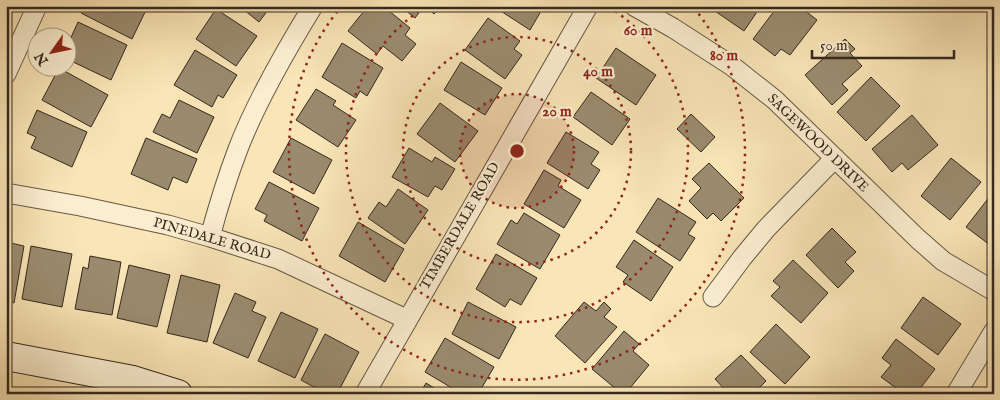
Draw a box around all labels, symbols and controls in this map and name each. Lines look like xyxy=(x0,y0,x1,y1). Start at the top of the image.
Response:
text: 60 m xyxy=(624,21,653,40)
north arrow xyxy=(28,28,78,78)
scale bar xyxy=(812,28,955,60)
text: 50 m xyxy=(820,36,848,55)
text: 80 m xyxy=(710,46,738,65)
text: N xyxy=(31,49,53,69)
text: 40 m xyxy=(583,62,613,81)
street label: SAGEWOOD DRIVE xyxy=(763,90,873,196)
text: 20 m xyxy=(542,102,572,121)
centre of rings xyxy=(508,142,526,160)
street label: TIMBERDALE ROAD xyxy=(416,159,504,293)
street label: PINEDALE ROAD xyxy=(151,214,273,264)

